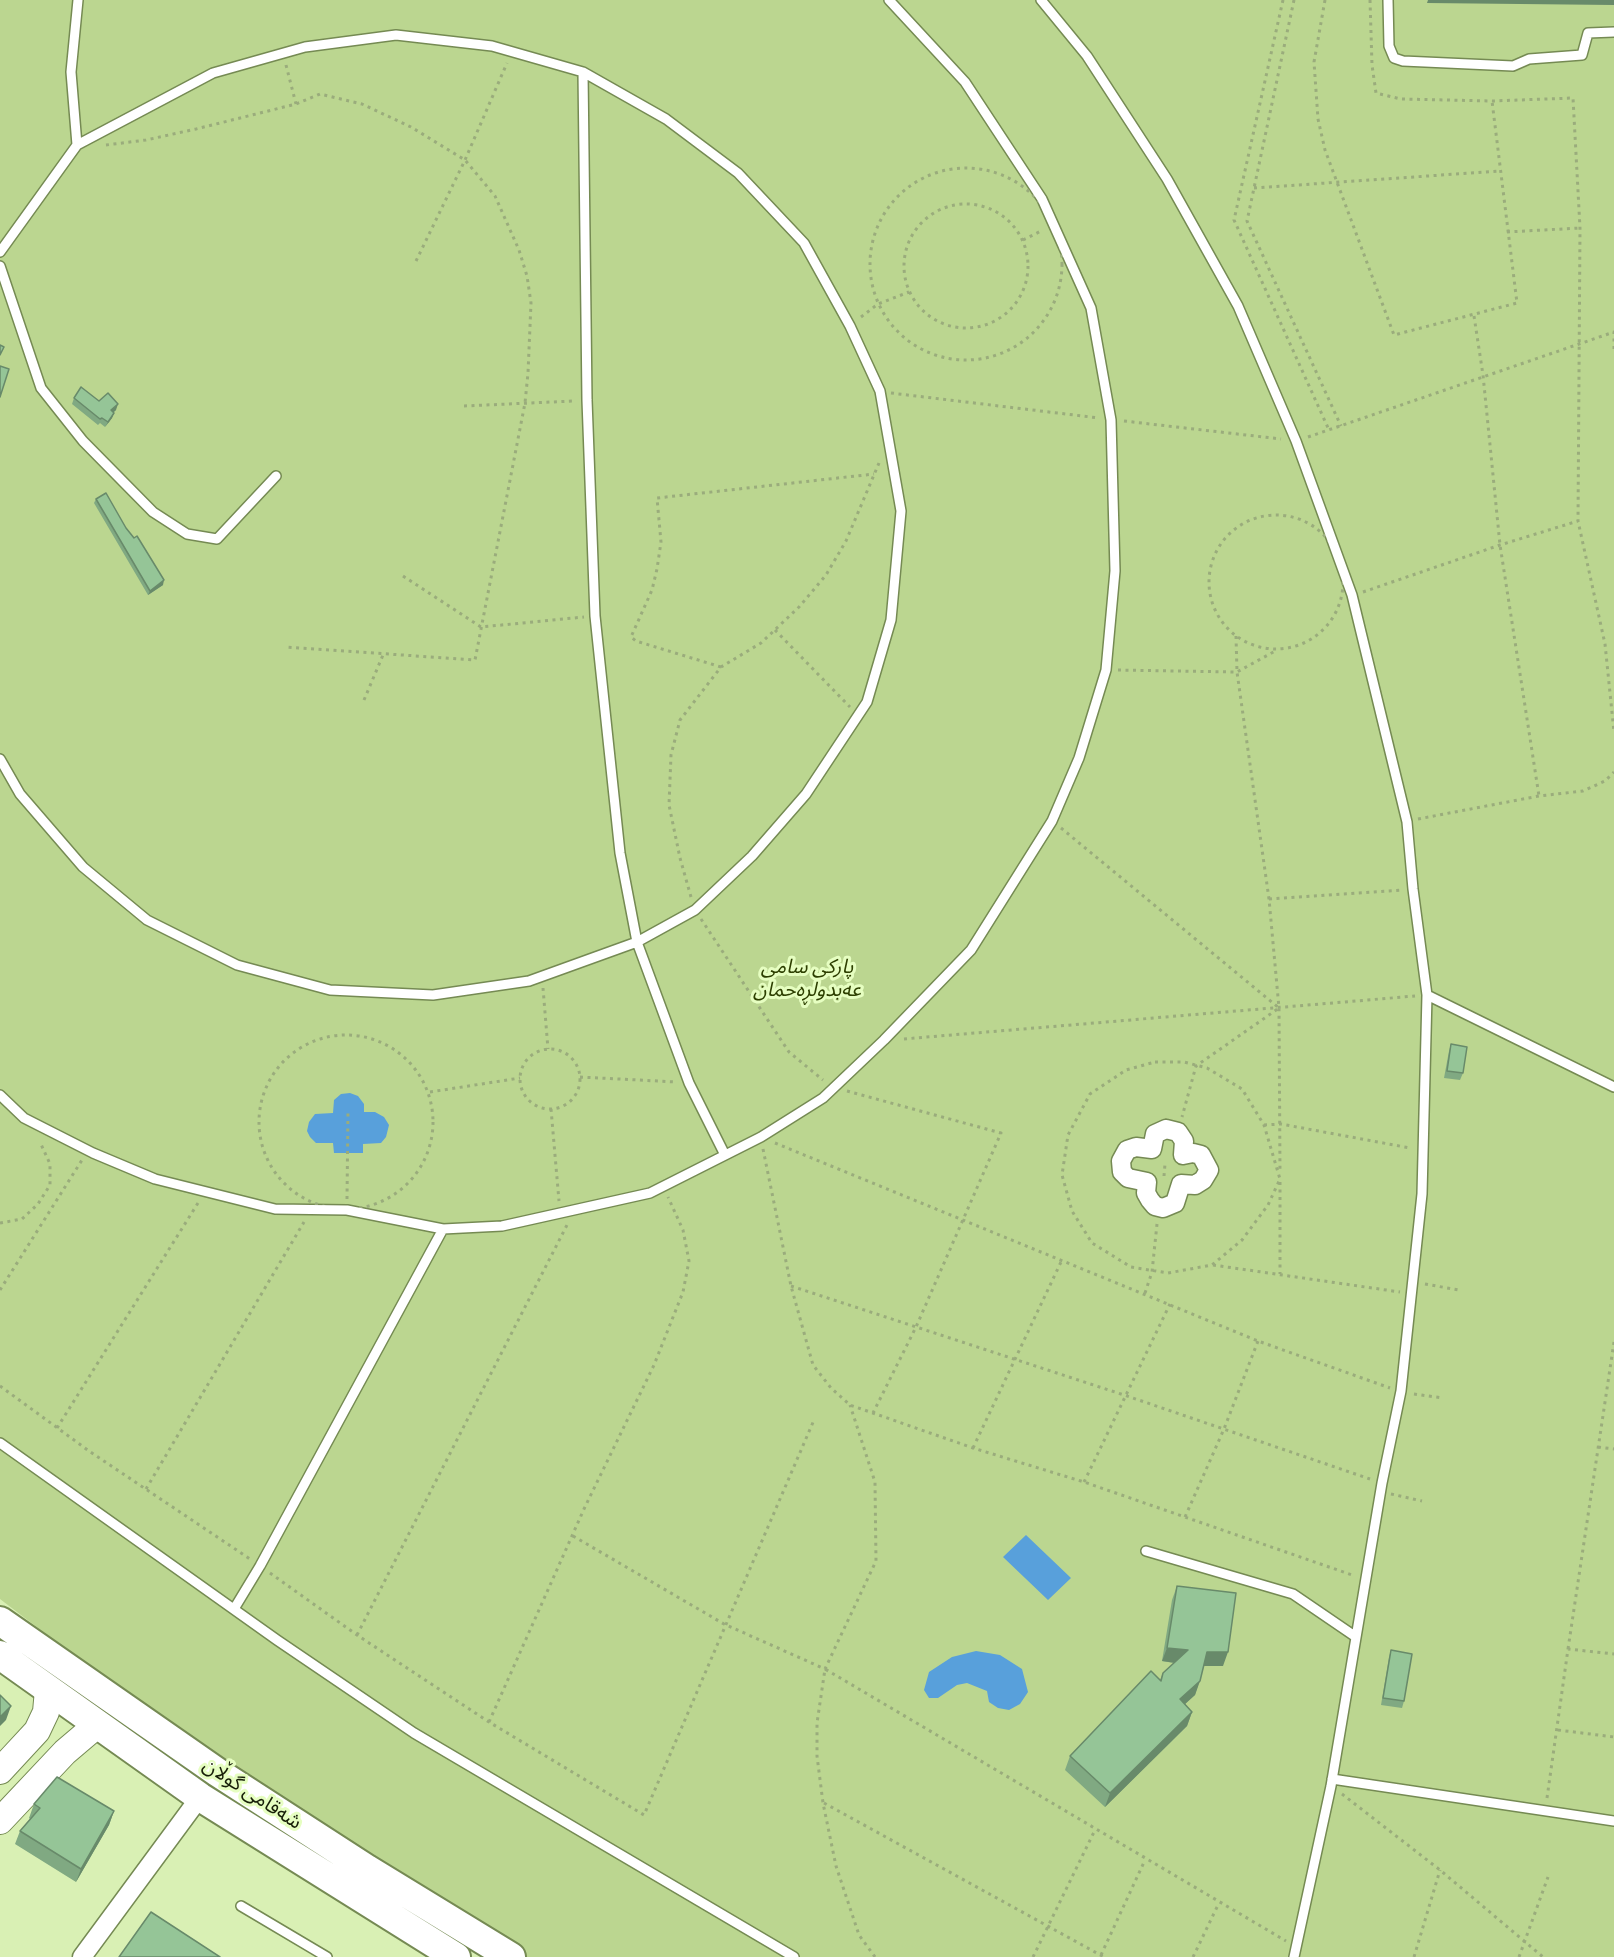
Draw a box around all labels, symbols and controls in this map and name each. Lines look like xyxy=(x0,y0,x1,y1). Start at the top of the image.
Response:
park label: پارکی سامی عەبدولڕەحمان xyxy=(753,955,861,1002)
street label: شەقامی گوڵان xyxy=(198,1753,306,1835)

